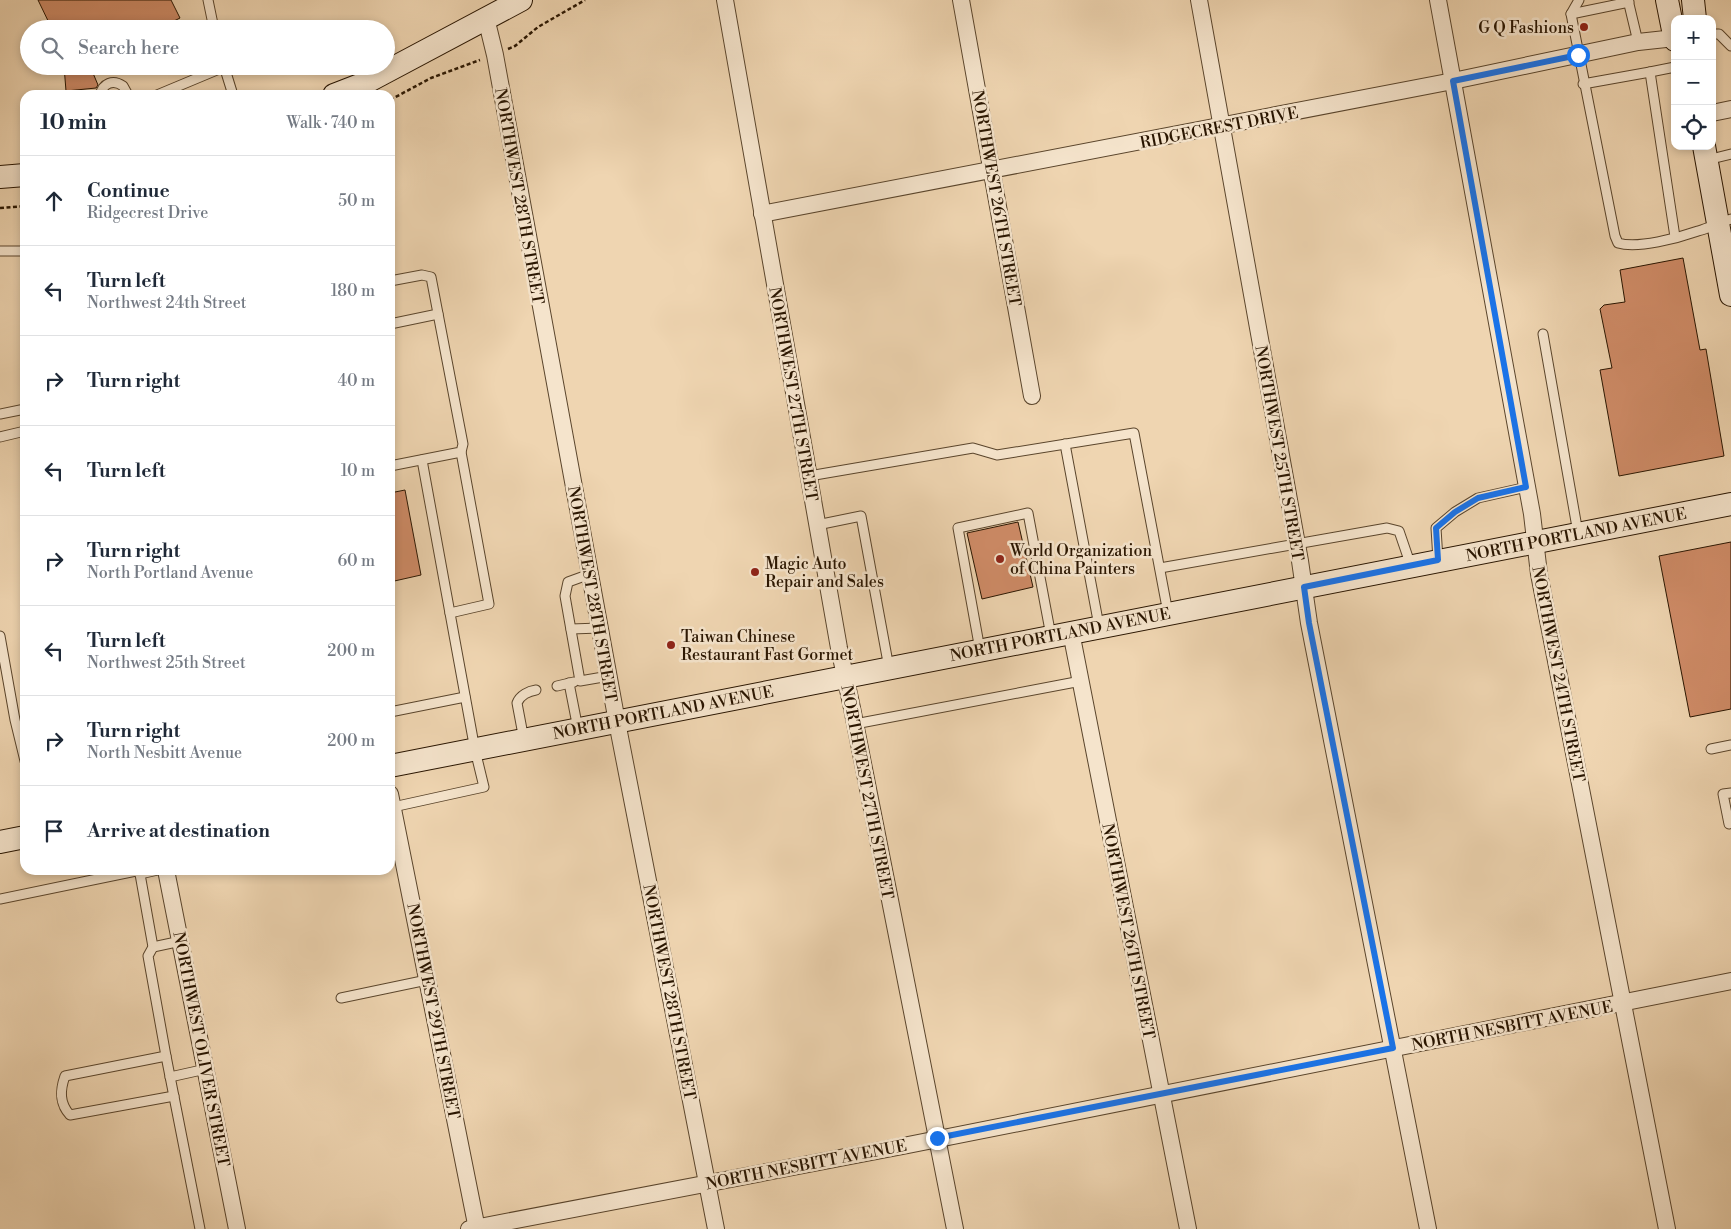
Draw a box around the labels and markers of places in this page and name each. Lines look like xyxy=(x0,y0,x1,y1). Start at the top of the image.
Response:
place label: G Q Fashions xyxy=(1478,18,1574,38)
marker: G Q Fashions xyxy=(1578,21,1590,33)
place label: World Organization of China Painters xyxy=(1009,541,1152,579)
marker: World Organization of China Painters xyxy=(994,553,1006,565)
place label: Magic Auto Repair and Sales xyxy=(765,554,884,592)
marker: Magic Auto Repair and Sales xyxy=(749,566,761,578)
place label: Taiwan Chinese Restaurant Fast Gormet xyxy=(681,627,854,665)
marker: Taiwan Chinese Restaurant Fast Gormet xyxy=(665,639,677,651)

